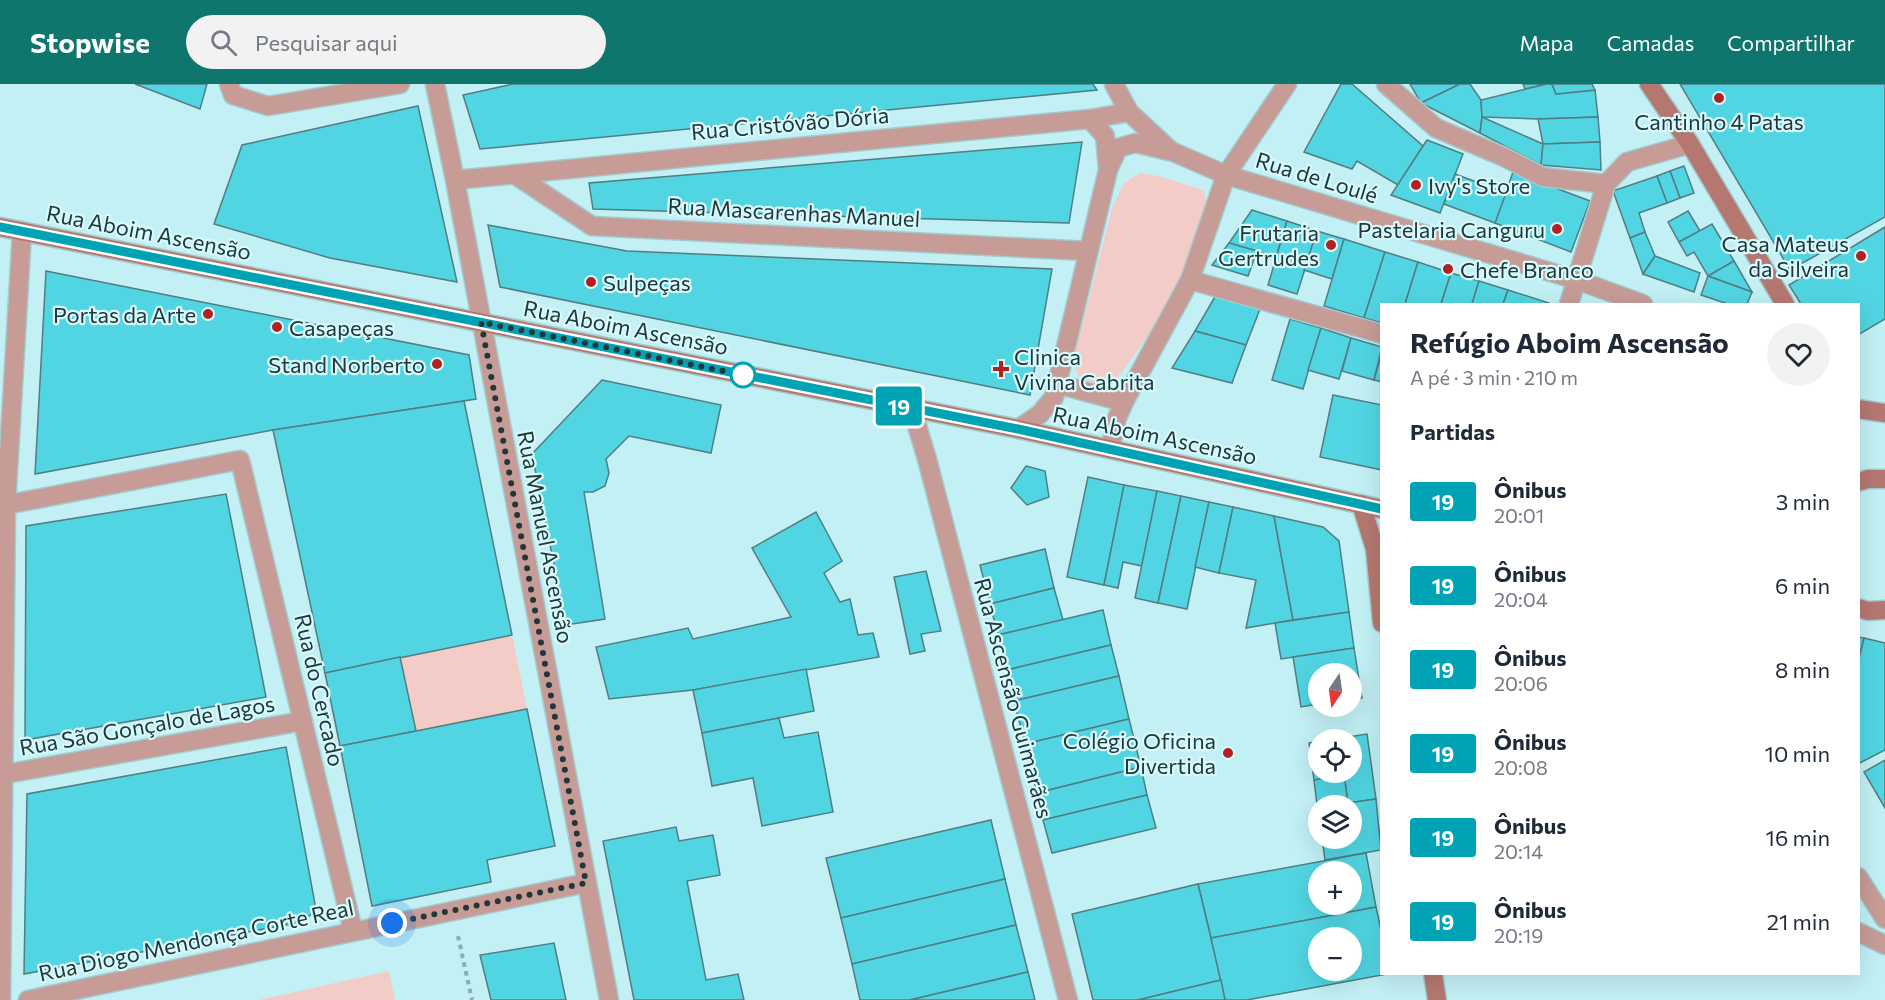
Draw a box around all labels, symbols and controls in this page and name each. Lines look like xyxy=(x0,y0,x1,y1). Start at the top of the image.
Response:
search box xyxy=(186,15,606,69)
text: Stopwise xyxy=(30,25,150,59)
icon: search xyxy=(207,26,240,59)
text: Pesquisar aqui xyxy=(255,29,398,56)
text: Mapa xyxy=(1520,30,1574,55)
text: Camadas xyxy=(1607,30,1694,55)
text: Compartilhar xyxy=(1727,30,1855,55)
marker: Cantinho 4 Patas xyxy=(1712,91,1726,105)
street label: Rua Cristóvão Dória xyxy=(690,101,890,145)
place label: Cantinho 4 Patas xyxy=(1634,108,1804,135)
street label: Rua de Loulé xyxy=(1253,146,1381,208)
place label: Ivy's Store xyxy=(1428,172,1530,199)
marker: Ivy's Store xyxy=(1409,178,1423,192)
street label: Rua Mascarenhas Manuel xyxy=(667,192,921,232)
street label: Rua Aboim Ascensão xyxy=(44,199,254,265)
place label: Pastelaria Canguru xyxy=(1358,216,1545,243)
place label: Frutaria Gertrudes xyxy=(1218,219,1319,271)
marker: Pastelaria Canguru xyxy=(1550,222,1564,236)
place label: Casa Mateus da Silveira xyxy=(1722,230,1849,282)
marker: Frutaria Gertrudes xyxy=(1324,238,1338,252)
marker: Casa Mateus da Silveira xyxy=(1854,249,1868,263)
place label: Chefe Branco xyxy=(1460,256,1594,283)
marker: Chefe Branco xyxy=(1441,262,1455,276)
place label: Sulpeças xyxy=(603,269,691,296)
marker: Sulpeças xyxy=(584,275,598,289)
street label: Rua Aboim Ascensão xyxy=(521,294,731,360)
place label: Portas da Arte xyxy=(53,301,196,328)
marker: Portas da Arte xyxy=(201,307,215,321)
place label: Casapeças xyxy=(289,314,394,341)
marker: Casapeças xyxy=(270,320,284,334)
button: heart xyxy=(1767,323,1830,386)
text: Refúgio Aboim Ascensão xyxy=(1410,325,1729,359)
place label: Clinica Vivina Cabrita xyxy=(1014,343,1155,395)
place label: Stand Norberto xyxy=(268,351,425,378)
marker: Stand Norberto xyxy=(430,357,444,371)
marker: Clinica Vivina Cabrita xyxy=(992,360,1010,378)
unlabelled marker xyxy=(730,362,756,388)
text: A pé · 3 min · 210 m xyxy=(1410,365,1578,389)
line badge: 19 xyxy=(872,386,926,426)
text: 19 xyxy=(888,394,910,419)
street label: Rua Aboim Ascensão xyxy=(1051,400,1259,470)
text: Partidas xyxy=(1410,418,1495,445)
street label: Rua Manuel Ascensão xyxy=(512,428,580,646)
text: Ônibus xyxy=(1494,476,1567,503)
text: 3 min xyxy=(1776,488,1830,515)
text: 19 xyxy=(1432,489,1454,514)
text: 20:01 xyxy=(1494,503,1544,527)
text: Ônibus xyxy=(1494,560,1567,587)
text: 6 min xyxy=(1775,572,1830,599)
text: 19 xyxy=(1432,573,1454,598)
street label: Rua Ascensão Guimarães xyxy=(969,575,1059,821)
text: 20:04 xyxy=(1494,587,1548,611)
street label: Rua do Cercado xyxy=(289,611,351,769)
text: Ônibus xyxy=(1494,644,1567,671)
text: 8 min xyxy=(1775,656,1830,683)
text: 19 xyxy=(1432,657,1454,682)
north arrow xyxy=(1308,663,1362,717)
map controls xyxy=(1308,663,1362,981)
text: 20:06 xyxy=(1494,671,1548,695)
street label: Rua São Gonçalo de Lagos xyxy=(17,689,277,761)
place label: Colégio Oficina Divertida xyxy=(1063,727,1216,779)
text: Ônibus xyxy=(1494,728,1567,755)
button: locate xyxy=(1308,729,1362,783)
text: 10 min xyxy=(1765,740,1830,767)
text: 19 xyxy=(1432,741,1454,766)
marker: Colégio Oficina Divertida xyxy=(1221,746,1235,760)
text: 20:08 xyxy=(1494,755,1548,779)
button: layers xyxy=(1308,795,1362,849)
text: Ônibus xyxy=(1494,812,1567,839)
text: 16 min xyxy=(1766,824,1830,851)
text: 19 xyxy=(1432,825,1454,850)
text: 20:14 xyxy=(1494,839,1543,863)
button: + xyxy=(1308,861,1362,915)
street label: Rua Diogo Mendonça Corte Real xyxy=(36,893,356,987)
text: Ônibus xyxy=(1494,896,1567,923)
your location xyxy=(377,908,407,938)
text: 21 min xyxy=(1767,908,1830,935)
text: 19 xyxy=(1432,909,1454,934)
text: 20:19 xyxy=(1494,923,1544,947)
button: − xyxy=(1308,927,1362,981)

